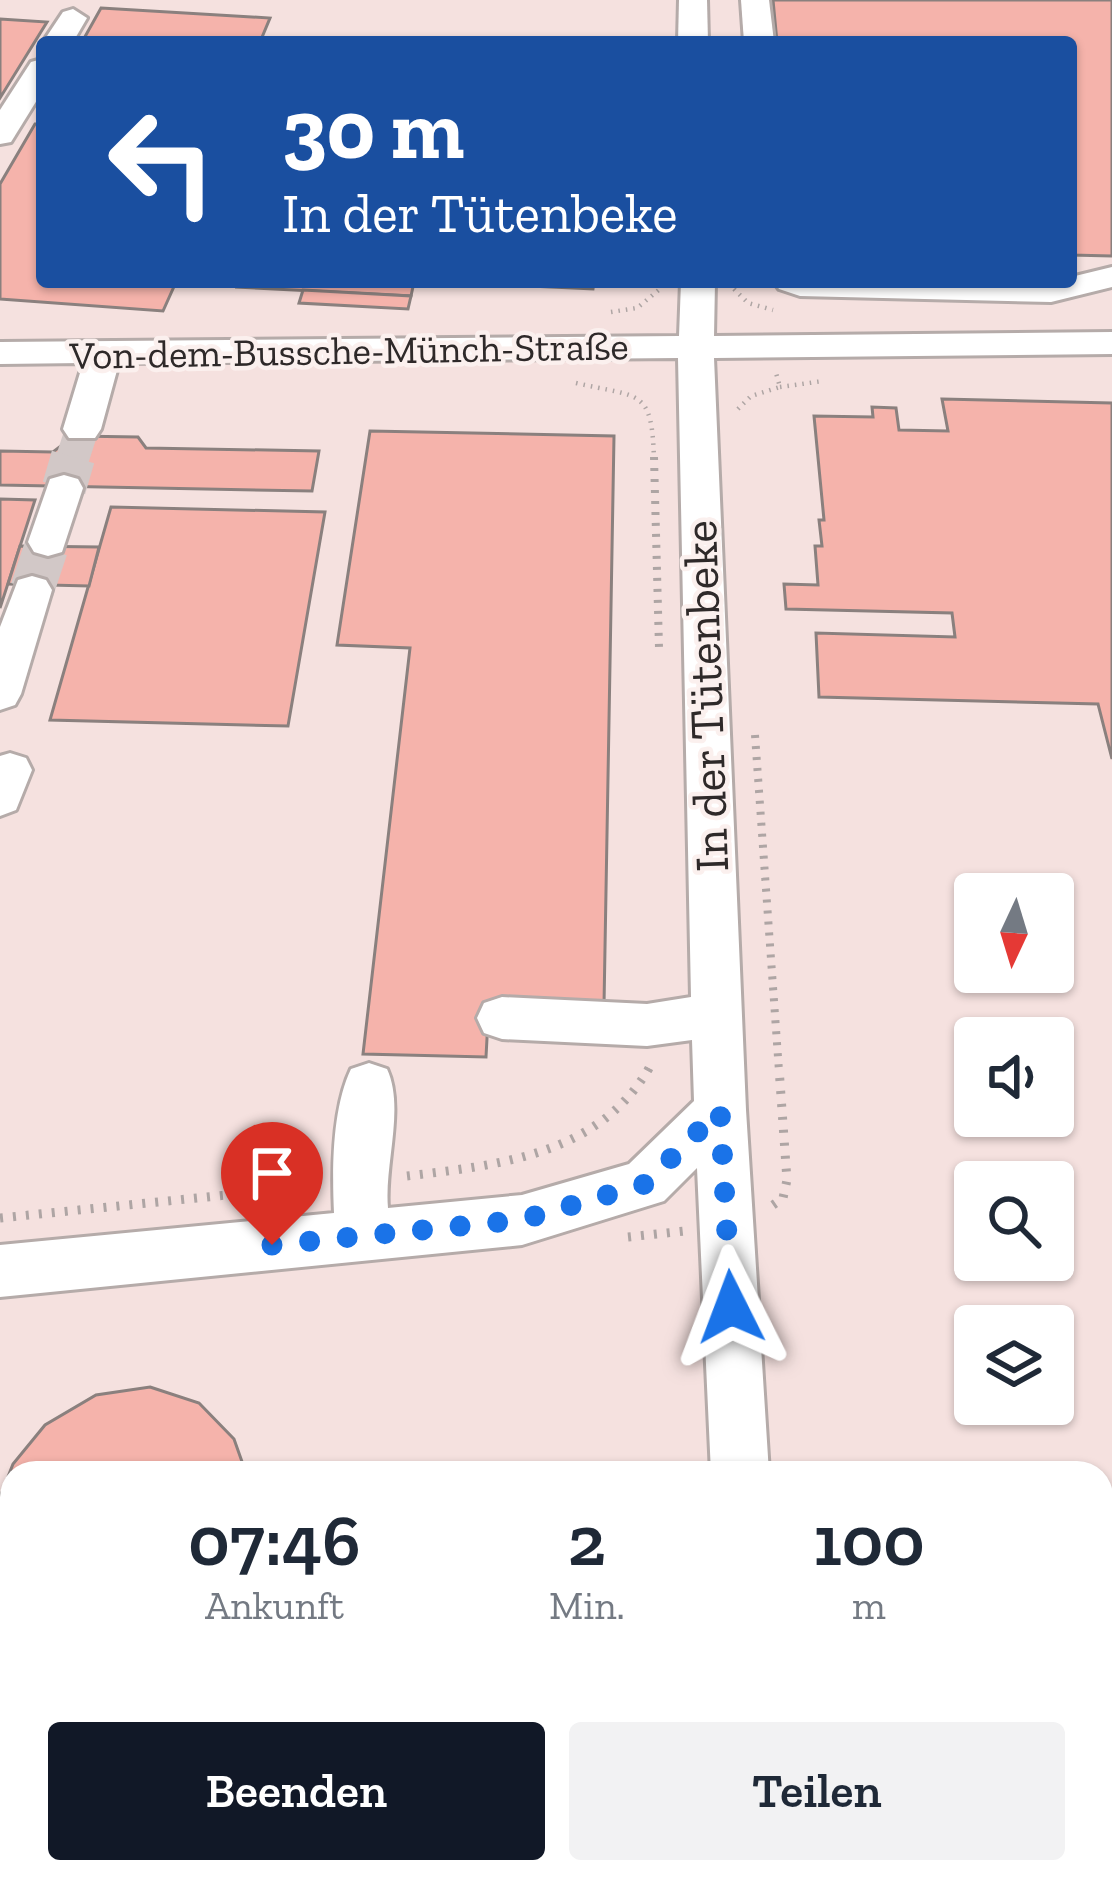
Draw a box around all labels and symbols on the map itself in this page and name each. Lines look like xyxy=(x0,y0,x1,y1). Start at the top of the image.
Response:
street label: Von-dem-Bussche-Münch-Straße xyxy=(68,322,629,379)
street label: In der Tütenbeke xyxy=(671,519,740,873)
north arrow xyxy=(954,873,1074,993)
pin xyxy=(221,1122,323,1245)
position arrow xyxy=(668,1244,794,1370)

